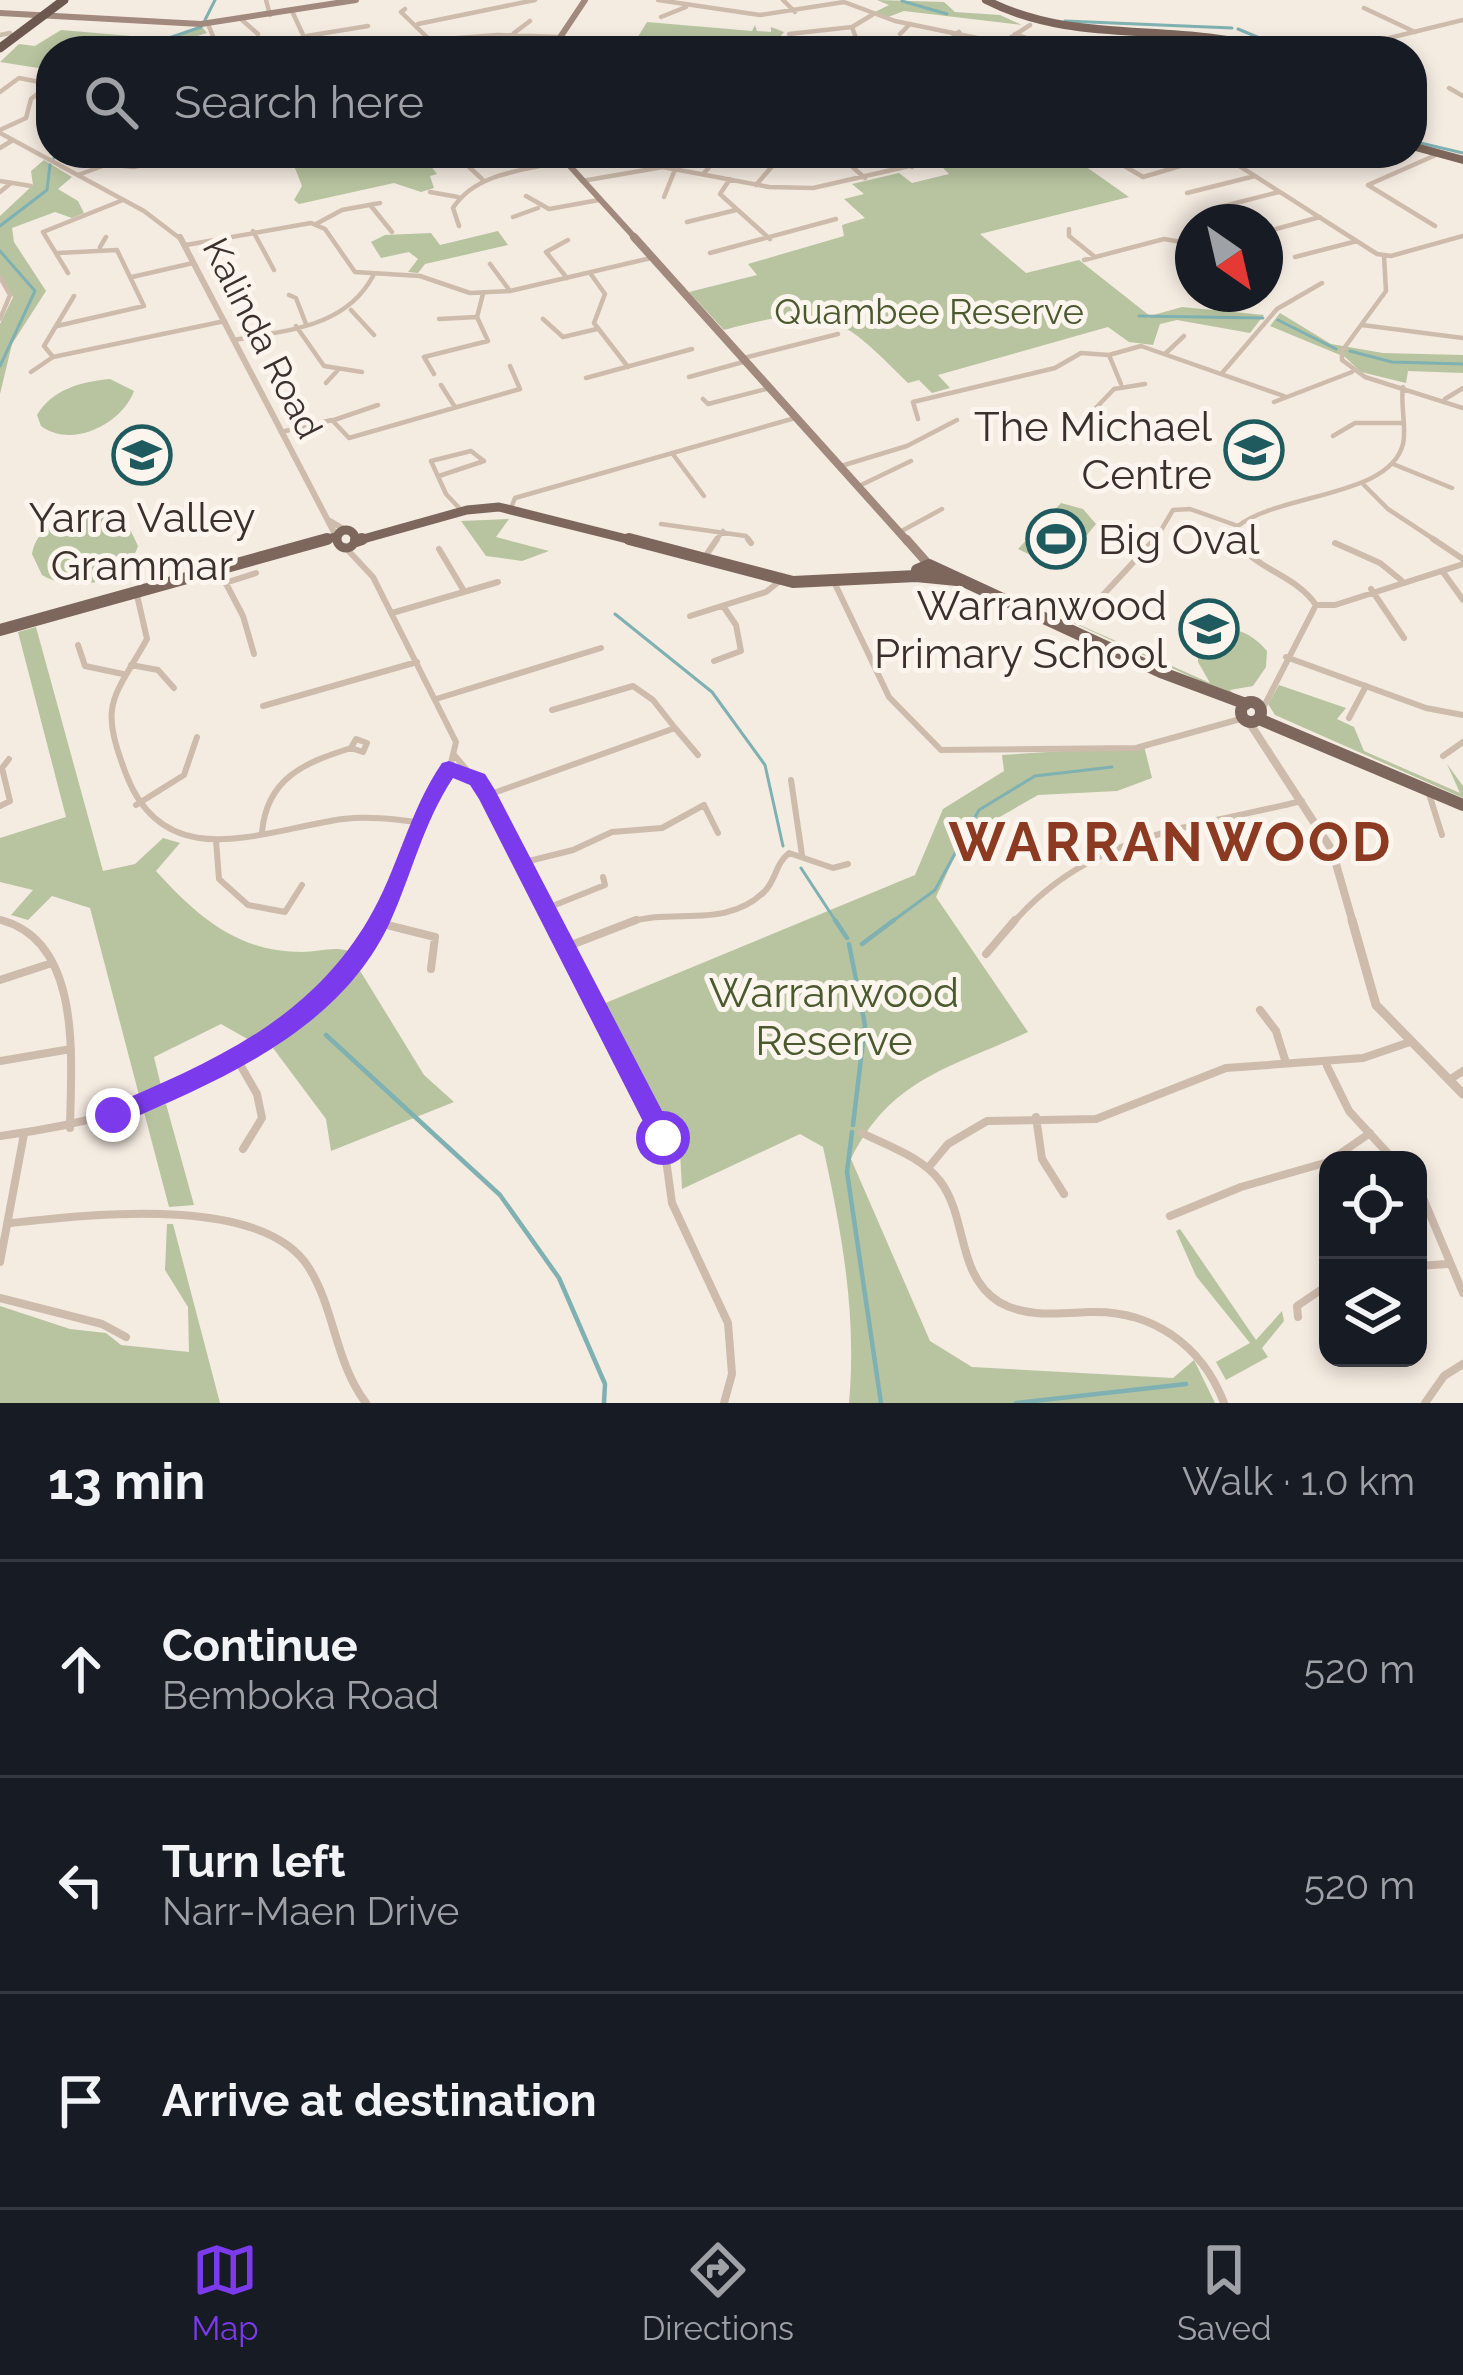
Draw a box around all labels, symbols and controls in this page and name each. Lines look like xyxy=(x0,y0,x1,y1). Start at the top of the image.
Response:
search box xyxy=(36,36,1427,168)
icon: search xyxy=(78,69,144,135)
text: Search here xyxy=(174,76,424,129)
north arrow xyxy=(1175,204,1283,312)
street label: Kalinda Road xyxy=(195,231,331,445)
park label: Quambee Reserve xyxy=(774,290,1084,332)
place label: The Michael Centre xyxy=(974,402,1213,499)
school or university icon: The Michael Centre xyxy=(1223,419,1285,481)
school or university icon: Yarra Valley Grammar xyxy=(111,424,173,486)
place label: Yarra Valley Grammar xyxy=(29,493,255,590)
sports icon: Big Oval xyxy=(1025,508,1087,570)
place label: Big Oval xyxy=(1098,515,1260,564)
place label: Warranwood Primary School xyxy=(874,581,1168,678)
school or university icon: Warranwood Primary School xyxy=(1178,598,1240,660)
district label: WARRANWOOD xyxy=(949,810,1394,874)
park label: Warranwood Reserve xyxy=(709,968,959,1065)
route end xyxy=(86,1088,140,1142)
route start xyxy=(636,1111,690,1165)
map controls xyxy=(1319,1151,1427,1367)
button: locate xyxy=(1319,1151,1427,1259)
button: layers xyxy=(1319,1259,1427,1367)
text: 13 min xyxy=(48,1451,205,1511)
text: Walk · 1.0 km xyxy=(1182,1458,1415,1504)
text: Continue xyxy=(162,1619,358,1672)
icon: ahead xyxy=(48,1636,114,1702)
text: 520 m xyxy=(1304,1646,1415,1692)
text: Bemboka Road xyxy=(162,1672,439,1718)
text: Turn left xyxy=(162,1835,345,1888)
icon: left xyxy=(48,1852,114,1918)
text: 520 m xyxy=(1304,1862,1415,1908)
text: Narr-Maen Drive xyxy=(162,1888,459,1934)
icon: arrive xyxy=(48,2068,114,2134)
text: Arrive at destination xyxy=(162,2074,597,2127)
tab: Map xyxy=(192,2237,259,2348)
tab: Directions xyxy=(642,2237,794,2348)
tab: Saved xyxy=(1177,2237,1271,2348)

